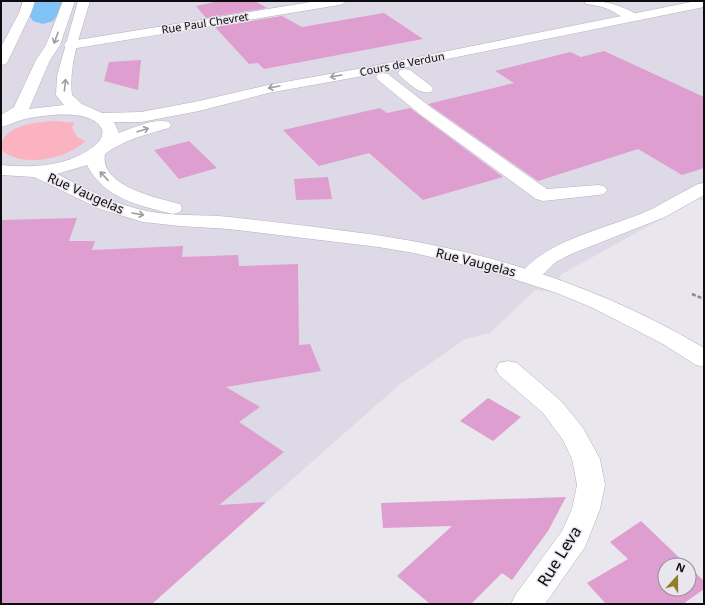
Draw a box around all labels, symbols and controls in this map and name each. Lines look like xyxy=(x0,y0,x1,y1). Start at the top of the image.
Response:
street label: Rue Paul Chevret xyxy=(160,8,249,37)
one-way arrow xyxy=(51,31,59,43)
street label: Cours de Verdun xyxy=(358,48,446,79)
one-way arrow xyxy=(330,73,343,81)
one-way arrow xyxy=(61,78,68,91)
one-way arrow xyxy=(268,84,281,92)
one-way arrow xyxy=(137,126,150,133)
street label: Rue Vaugelas xyxy=(45,168,127,218)
one-way arrow xyxy=(99,171,108,181)
one-way arrow xyxy=(131,211,144,219)
street label: Rue Vaugelas xyxy=(434,243,518,281)
street label: Rue Leva xyxy=(532,522,586,590)
north arrow xyxy=(657,557,697,597)
text: N xyxy=(674,559,688,576)

